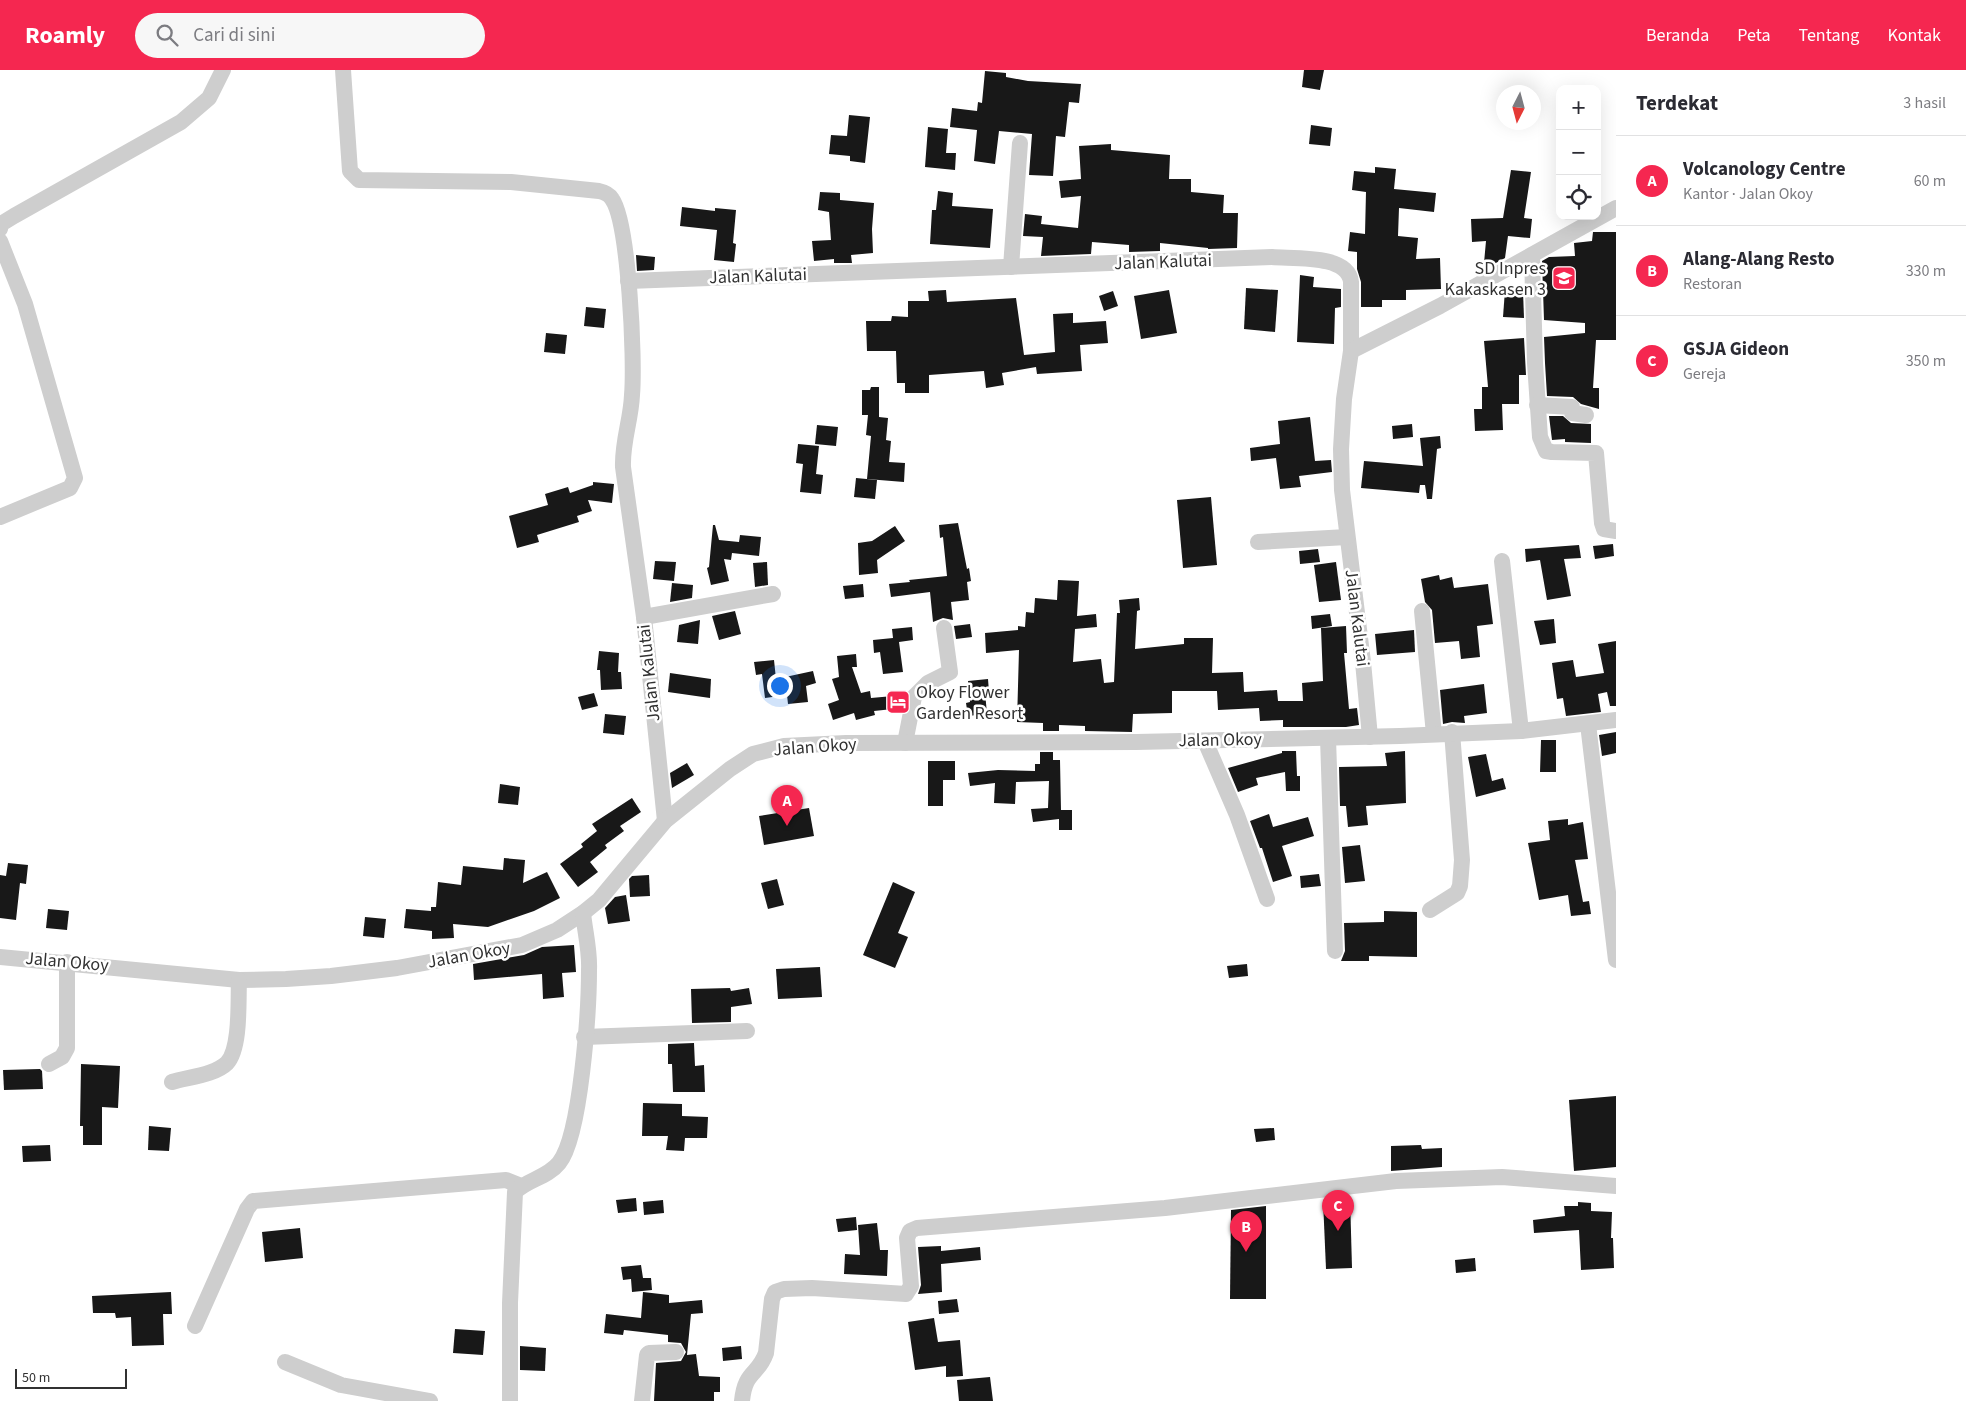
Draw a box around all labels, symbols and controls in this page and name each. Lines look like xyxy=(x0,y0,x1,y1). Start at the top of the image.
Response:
search box xyxy=(135,13,485,58)
text: Roamly xyxy=(25,18,105,53)
icon: search xyxy=(153,21,181,49)
text: Cari di sini xyxy=(193,22,275,49)
text: Beranda xyxy=(1646,23,1709,48)
text: Peta xyxy=(1737,23,1770,48)
text: Tentang xyxy=(1798,23,1859,48)
text: Kontak xyxy=(1887,23,1941,48)
north arrow xyxy=(1496,85,1541,130)
map controls xyxy=(1556,85,1601,220)
button: + xyxy=(1556,85,1601,130)
text: Terdekat xyxy=(1636,88,1718,118)
text: 3 hasil xyxy=(1903,92,1946,114)
button: − xyxy=(1556,130,1601,175)
text: Volcanology Centre xyxy=(1683,156,1845,183)
text: A xyxy=(1647,170,1657,192)
text: 60 m xyxy=(1914,170,1946,192)
button: locate xyxy=(1556,175,1601,220)
text: Kantor · Jalan Okoy xyxy=(1683,183,1813,205)
text: Alang-Alang Resto xyxy=(1683,246,1835,273)
street label: Jalan Kalutai xyxy=(1114,248,1212,276)
place label: SD Inpres Kakaskasen 3 xyxy=(1444,256,1546,302)
text: B xyxy=(1647,260,1657,282)
text: 330 m xyxy=(1906,260,1946,282)
street label: Jalan Kalutai xyxy=(709,262,807,290)
school or university icon: SD Inpres Kakaskasen 3 xyxy=(1551,265,1577,291)
text: Restoran xyxy=(1683,273,1742,295)
text: GSJA Gideon xyxy=(1683,336,1789,363)
text: C xyxy=(1647,350,1657,372)
text: 350 m xyxy=(1906,350,1946,372)
text: Gereja xyxy=(1683,363,1726,385)
street label: Jalan Kalutai xyxy=(1339,568,1375,668)
street label: Jalan Kalutai xyxy=(631,623,667,723)
your location xyxy=(767,673,793,699)
place label: Okoy Flower Garden Resort xyxy=(916,680,1023,726)
hotel icon: Okoy Flower Garden Resort xyxy=(885,689,911,715)
street label: Jalan Okoy xyxy=(1178,727,1263,753)
street label: Jalan Okoy xyxy=(773,732,858,762)
pin: A xyxy=(771,785,803,826)
street label: Jalan Okoy xyxy=(426,935,513,975)
street label: Jalan Okoy xyxy=(24,946,110,978)
pin: C xyxy=(1322,1190,1354,1231)
pin: B xyxy=(1230,1211,1262,1252)
scale bar xyxy=(15,1366,128,1389)
text: 50 m xyxy=(22,1368,50,1388)

